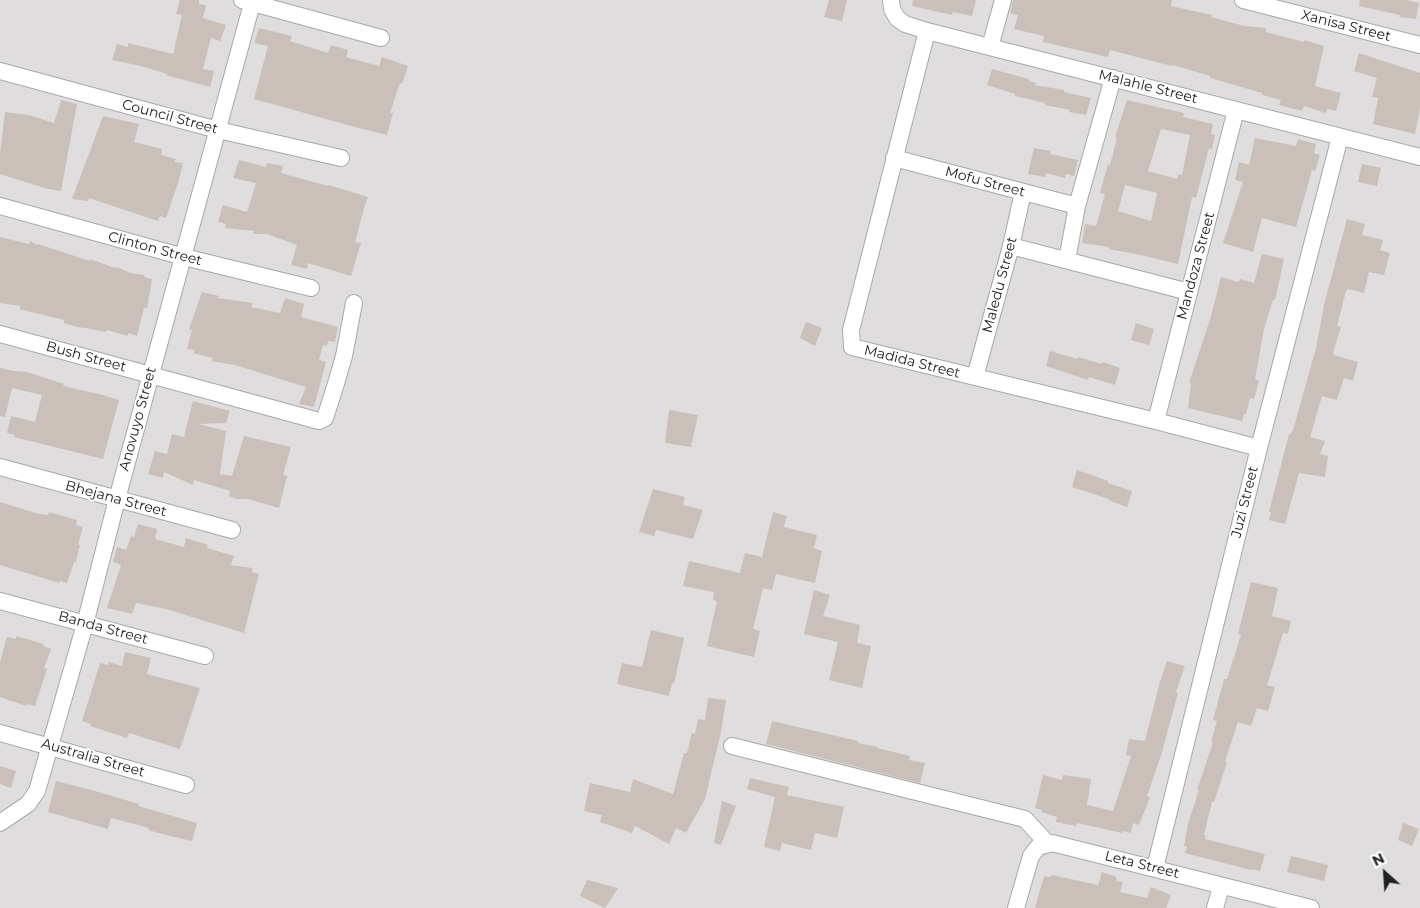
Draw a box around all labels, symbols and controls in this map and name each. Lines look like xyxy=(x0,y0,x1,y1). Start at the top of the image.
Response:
street label: Xanisa Street xyxy=(1300,7,1392,45)
street label: Malahle Street xyxy=(1097,67,1199,107)
street label: Council Street xyxy=(120,96,220,138)
street label: Mofu Street xyxy=(943,163,1027,201)
street label: Mandoza Street xyxy=(1174,210,1218,322)
street label: Clinton Street xyxy=(106,228,204,270)
street label: Maledu Street xyxy=(979,235,1021,335)
street label: Bush Street xyxy=(44,338,128,376)
street label: Madida Street xyxy=(862,342,962,382)
street label: Anovuyo Street xyxy=(116,365,160,473)
street label: Juzi Street xyxy=(1228,464,1262,540)
street label: Bhejana Street xyxy=(64,477,168,521)
street label: Banda Street xyxy=(56,608,150,648)
street label: Australia Street xyxy=(39,735,147,781)
street label: Leta Street xyxy=(1103,848,1181,882)
north arrow xyxy=(1360,848,1410,898)
text: N xyxy=(1369,849,1387,870)

